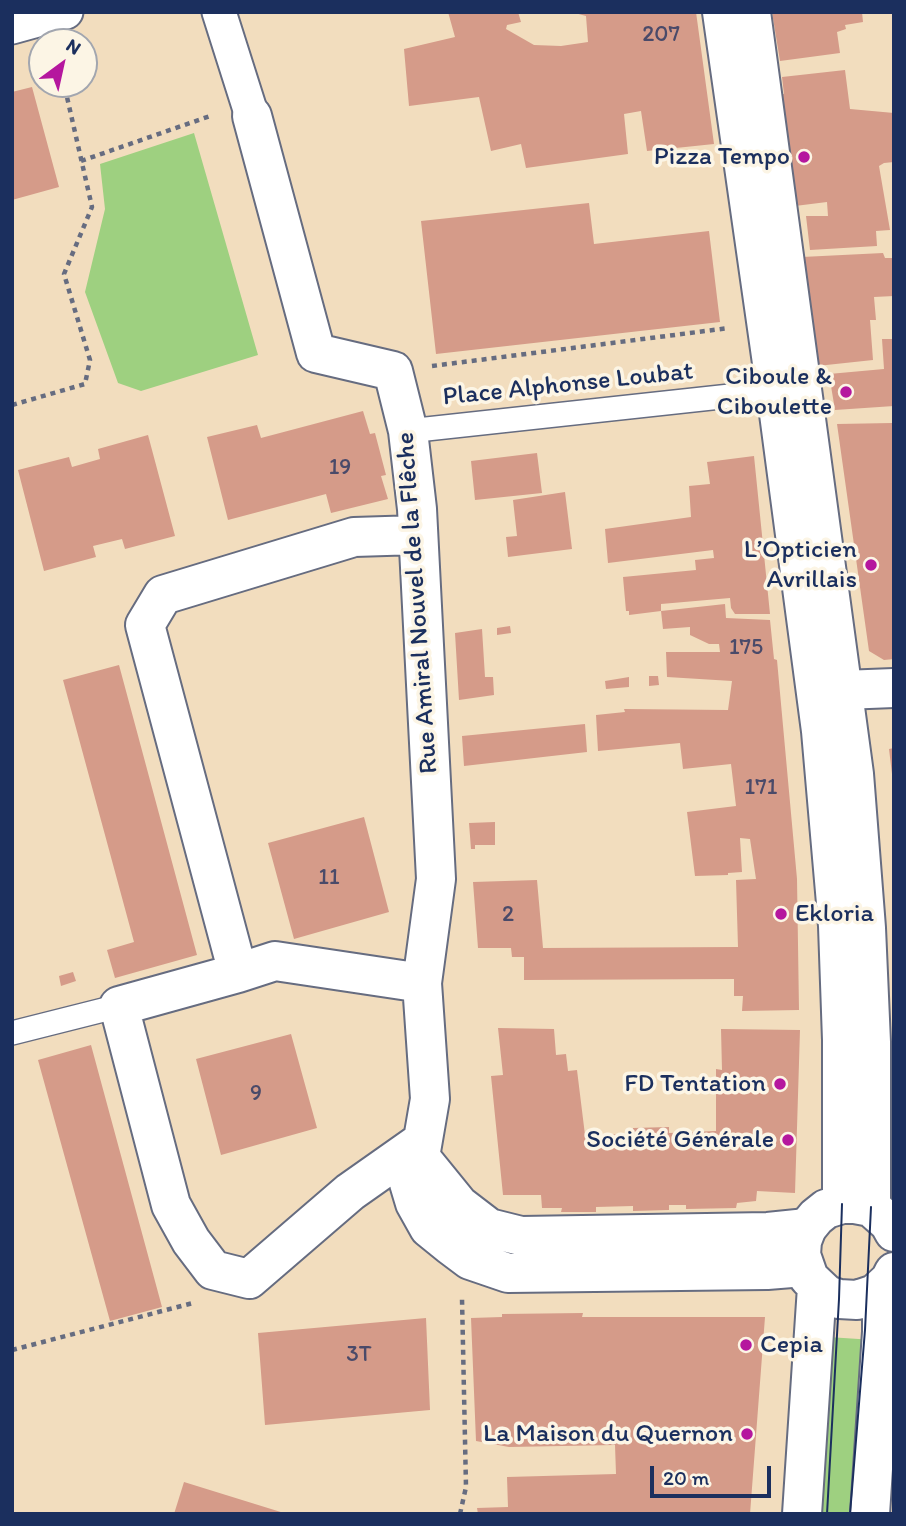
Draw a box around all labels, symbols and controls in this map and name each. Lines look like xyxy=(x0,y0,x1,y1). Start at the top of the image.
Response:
house number: 207 xyxy=(642,21,680,49)
north arrow xyxy=(28,28,98,98)
text: N xyxy=(62,34,85,60)
place label: Pizza Tempo xyxy=(654,141,790,173)
marker: Pizza Tempo xyxy=(796,149,812,165)
street label: Place Alphonse Loubat xyxy=(441,356,695,414)
place label: Ciboule & Ciboulette xyxy=(717,361,832,422)
marker: Ciboule & Ciboulette xyxy=(838,384,854,400)
street label: Rue Amiral Nouvel de la Flêche xyxy=(390,431,446,775)
house number: 19 xyxy=(329,454,351,482)
place label: L’Opticien Avrillais xyxy=(744,534,857,596)
marker: L’Opticien Avrillais xyxy=(863,557,879,573)
house number: 175 xyxy=(729,634,763,662)
house number: 171 xyxy=(745,774,777,802)
house number: 11 xyxy=(318,864,340,892)
place label: Ekloria xyxy=(795,898,874,930)
house number: 2 xyxy=(502,901,514,929)
marker: Ekloria xyxy=(773,906,789,922)
place label: FD Tentation xyxy=(624,1068,766,1100)
marker: FD Tentation xyxy=(772,1076,788,1092)
house number: 9 xyxy=(250,1080,262,1108)
place label: Société Générale xyxy=(586,1124,774,1156)
marker: Société Générale xyxy=(780,1132,796,1148)
place label: Cepia xyxy=(760,1329,823,1361)
marker: Cepia xyxy=(738,1337,754,1353)
house number: 3T xyxy=(346,1341,372,1369)
place label: La Maison du Quernon xyxy=(483,1418,733,1450)
marker: La Maison du Quernon xyxy=(739,1426,755,1442)
scale bar xyxy=(654,1452,775,1496)
text: 20 m xyxy=(663,1465,709,1490)

